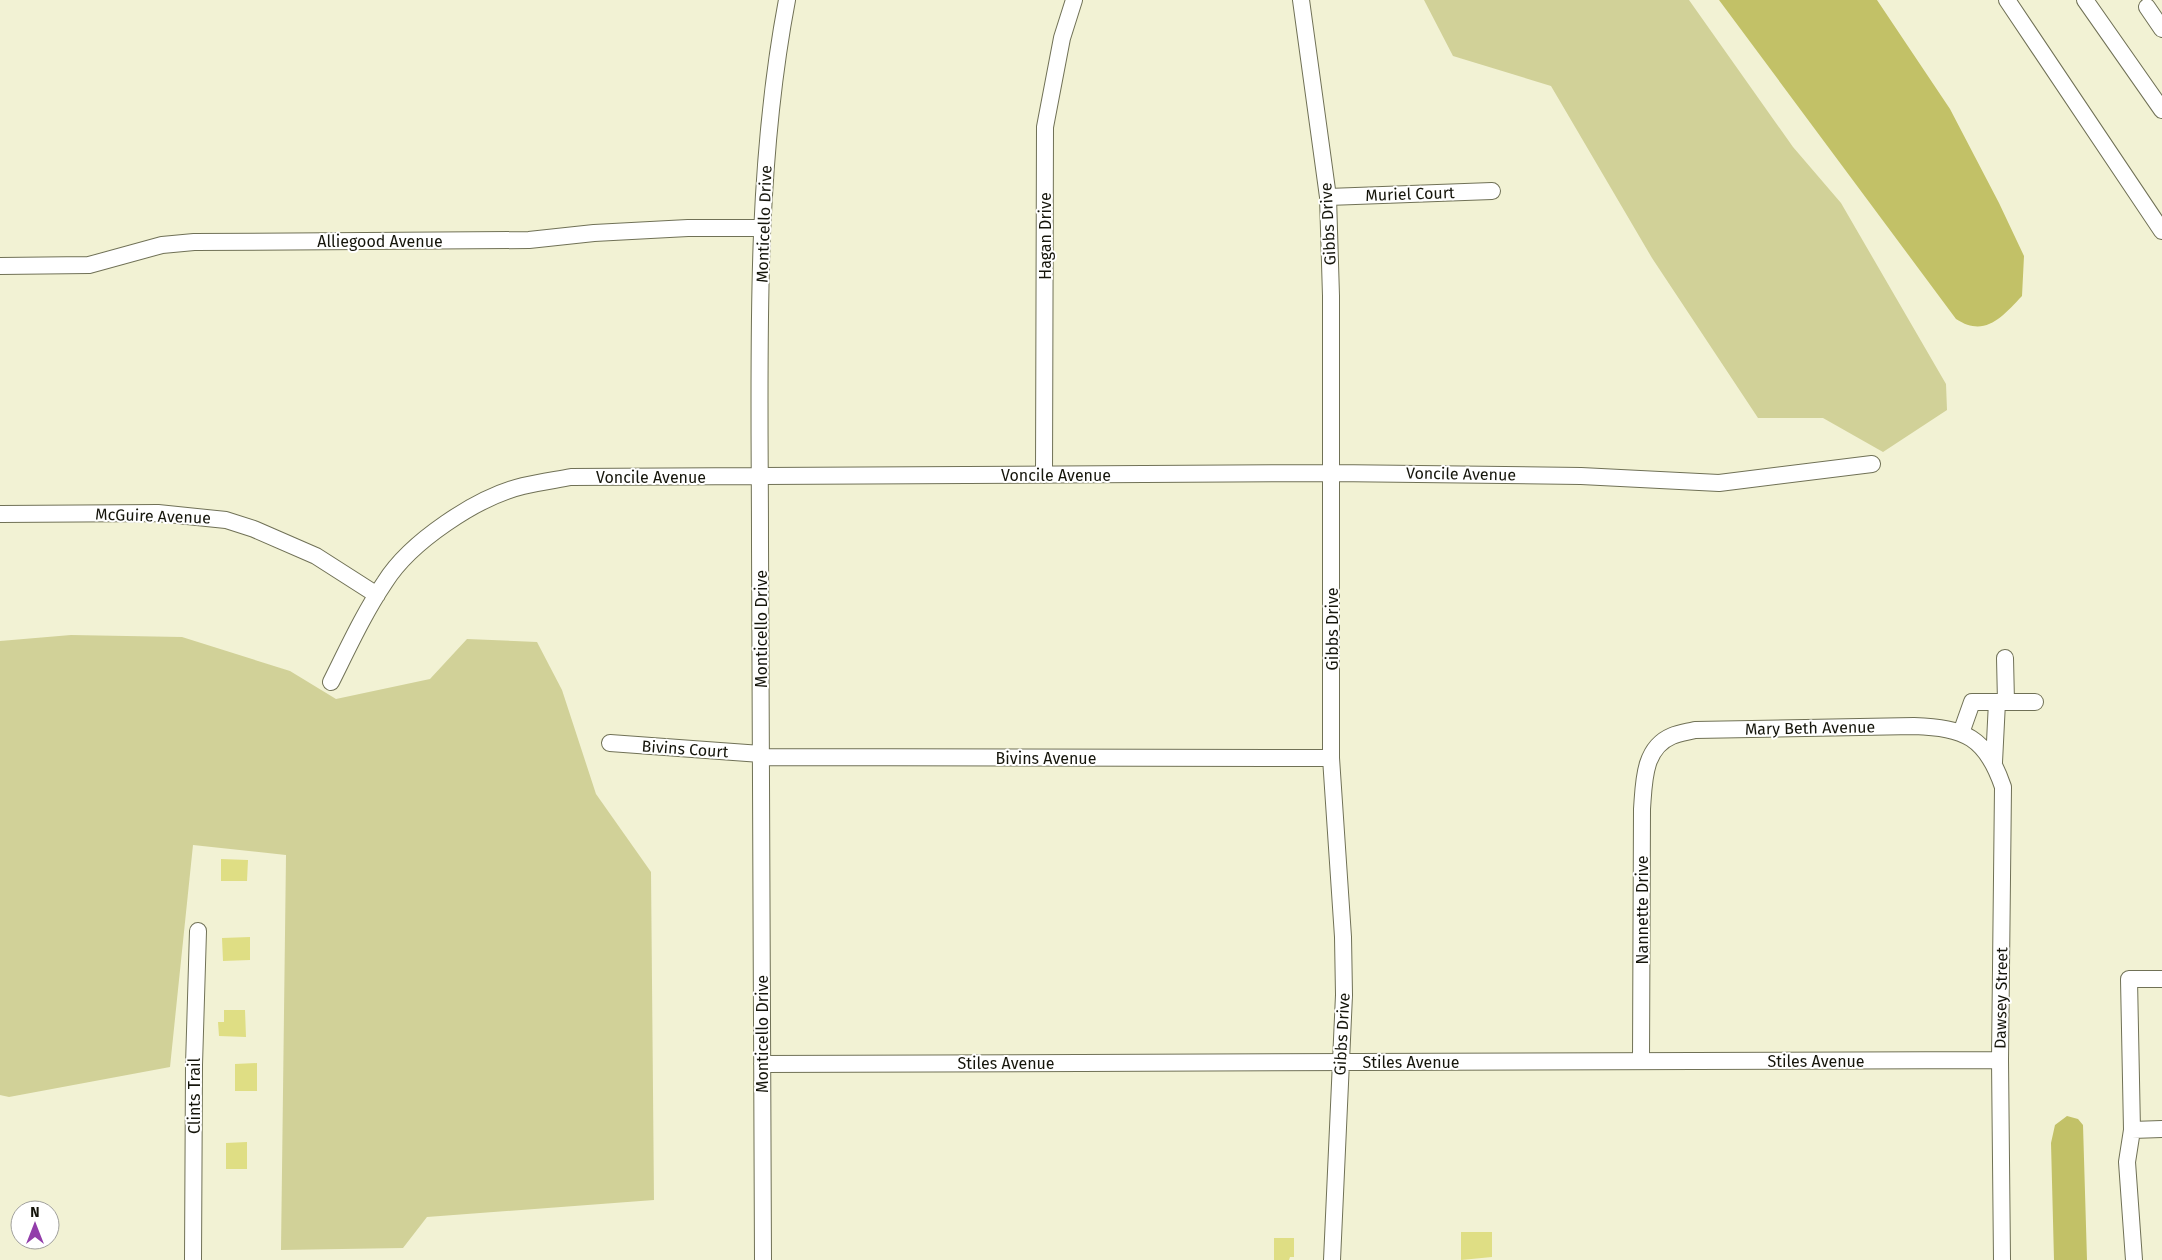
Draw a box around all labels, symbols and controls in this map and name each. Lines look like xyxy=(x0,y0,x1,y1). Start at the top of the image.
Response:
street label: Monticello Drive xyxy=(752,165,776,283)
street label: Gibbs Drive xyxy=(1316,182,1340,266)
street label: Muriel Court xyxy=(1365,183,1455,205)
street label: Hagan Drive xyxy=(1036,192,1055,280)
street label: Alliegood Avenue xyxy=(317,232,443,251)
street label: Voncile Avenue xyxy=(1406,464,1516,484)
street label: Voncile Avenue xyxy=(1001,466,1111,485)
street label: Voncile Avenue xyxy=(596,468,706,487)
street label: McGuire Avenue xyxy=(95,504,211,528)
street label: Monticello Drive xyxy=(752,570,771,688)
street label: Gibbs Drive xyxy=(1323,588,1342,670)
street label: Mary Beth Avenue xyxy=(1745,717,1875,739)
street label: Bivins Court xyxy=(641,736,729,762)
street label: Bivins Avenue xyxy=(996,749,1096,768)
street label: Nannette Drive xyxy=(1633,856,1652,964)
street label: Dawsey Street xyxy=(1991,947,2011,1049)
street label: Monticello Drive xyxy=(753,975,772,1093)
street label: Gibbs Drive xyxy=(1330,992,1354,1076)
street label: Stiles Avenue xyxy=(1767,1052,1865,1071)
street label: Stiles Avenue xyxy=(1362,1053,1460,1072)
street label: Stiles Avenue xyxy=(957,1054,1055,1073)
street label: Clints Trail xyxy=(185,1058,204,1134)
north arrow xyxy=(10,1200,60,1250)
text: N xyxy=(30,1204,40,1221)

